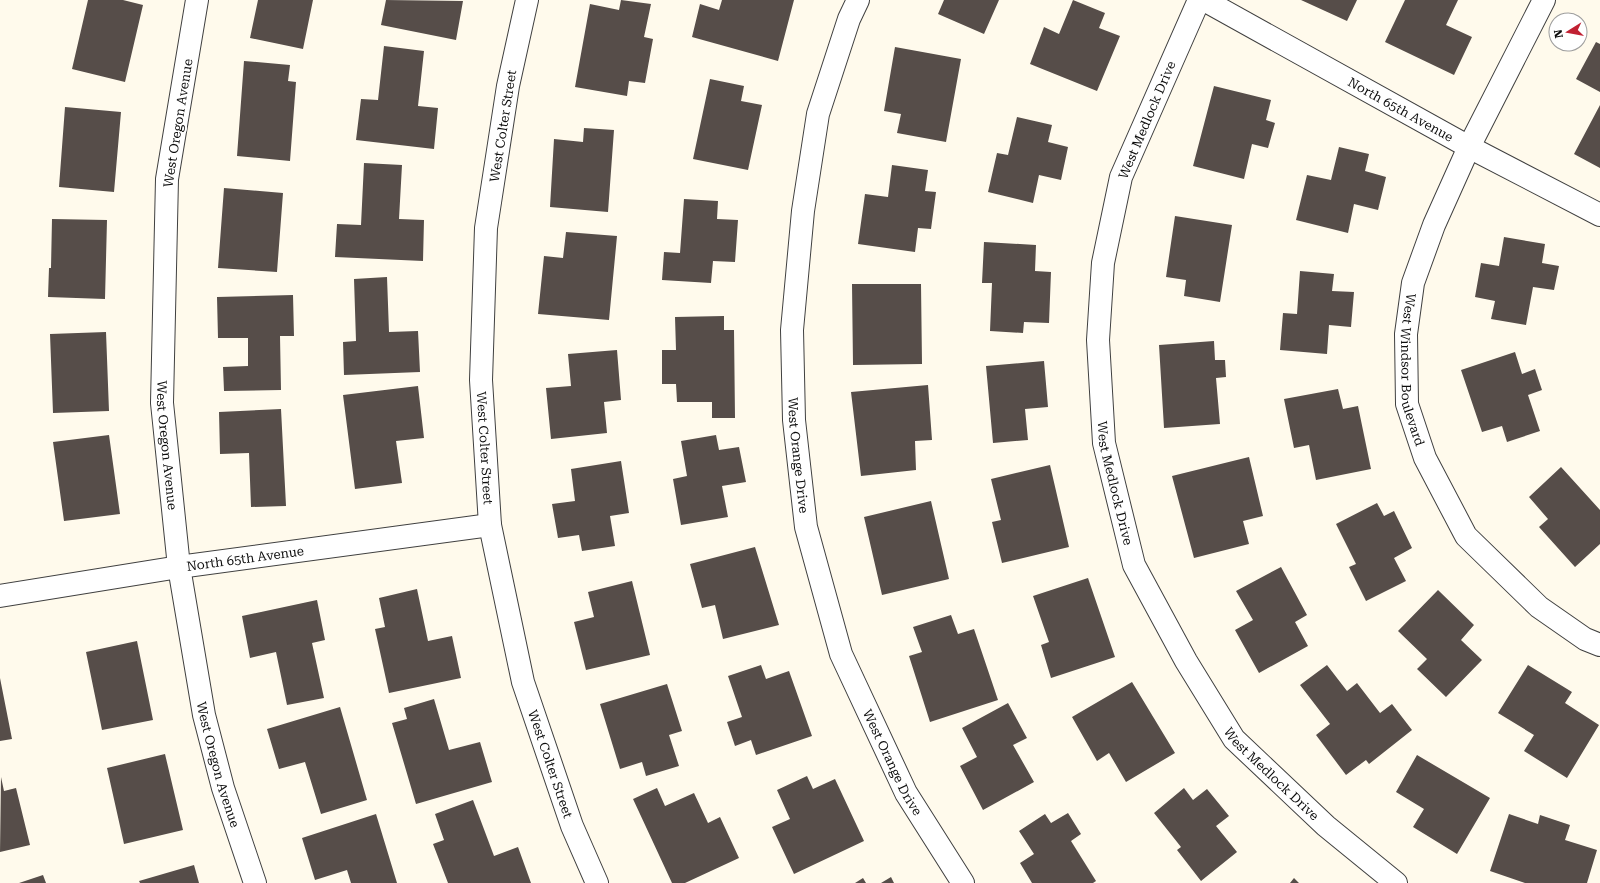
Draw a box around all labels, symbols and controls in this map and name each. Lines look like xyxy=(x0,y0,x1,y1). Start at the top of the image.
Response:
north arrow xyxy=(1548,12,1588,52)
text: N xyxy=(1551,28,1566,39)
street label: West Oregon Avenue xyxy=(160,58,196,188)
street label: West Medlock Drive xyxy=(1115,59,1179,181)
street label: West Colter Street xyxy=(487,69,519,183)
street label: North 65th Avenue xyxy=(1345,74,1456,144)
street label: West Windsor Boulevard xyxy=(1398,292,1428,448)
street label: West Oregon Avenue xyxy=(154,380,181,511)
street label: West Colter Street xyxy=(474,391,496,505)
street label: West Orange Drive xyxy=(786,397,812,514)
street label: West Medlock Drive xyxy=(1095,421,1136,547)
street label: North 65th Avenue xyxy=(186,543,305,573)
street label: West Oregon Avenue xyxy=(194,700,243,829)
street label: West Orange Drive xyxy=(860,707,926,818)
street label: West Colter Street xyxy=(525,708,576,820)
street label: West Medlock Drive xyxy=(1221,724,1322,823)

